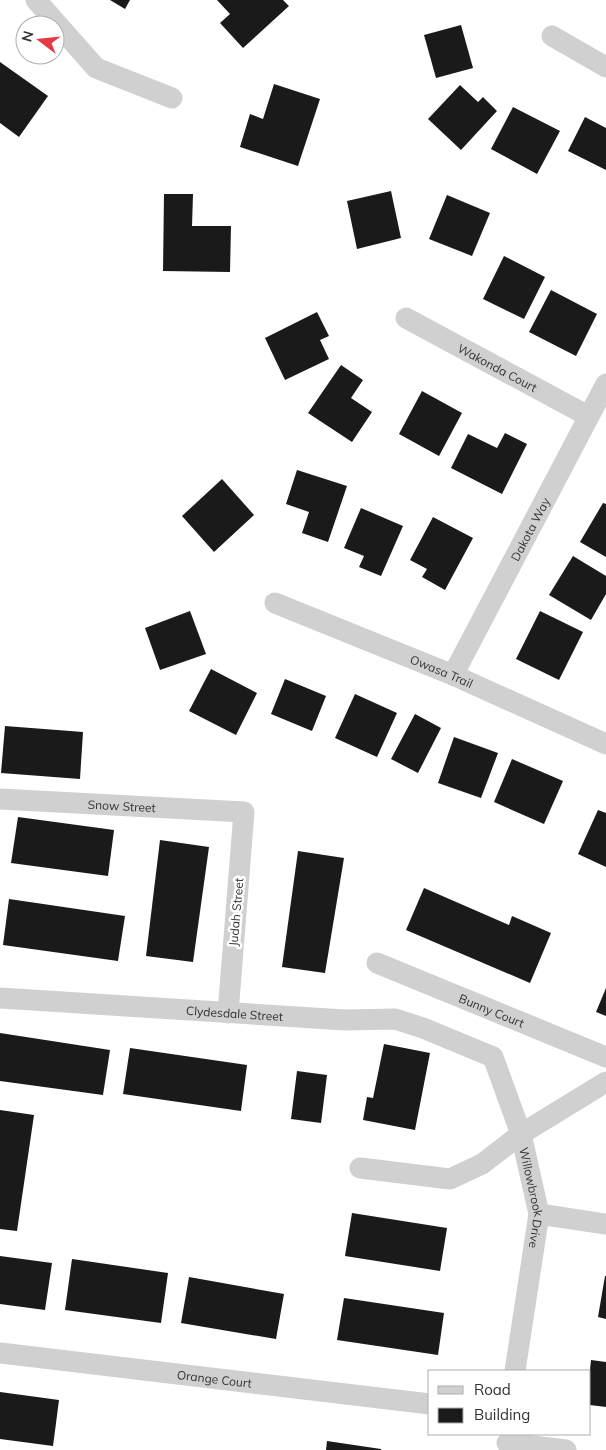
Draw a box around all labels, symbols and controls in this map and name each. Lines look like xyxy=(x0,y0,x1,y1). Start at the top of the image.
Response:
north arrow xyxy=(15,15,65,65)
text: N xyxy=(17,29,38,44)
street label: Wakonda Court xyxy=(455,340,540,395)
street label: Dakota Way xyxy=(507,494,553,563)
street label: Owasa Trail xyxy=(408,651,476,691)
street label: Snow Street xyxy=(87,796,156,815)
street label: Judah Street xyxy=(226,877,246,947)
street label: Bunny Court xyxy=(457,990,527,1030)
street label: Clydesdale Street xyxy=(186,1002,284,1024)
street label: Willowbrook Drive xyxy=(517,1146,547,1249)
street label: Orange Court xyxy=(176,1367,253,1390)
legend xyxy=(428,1370,591,1435)
text: Road xyxy=(474,1380,511,1399)
text: Building xyxy=(474,1405,530,1424)

